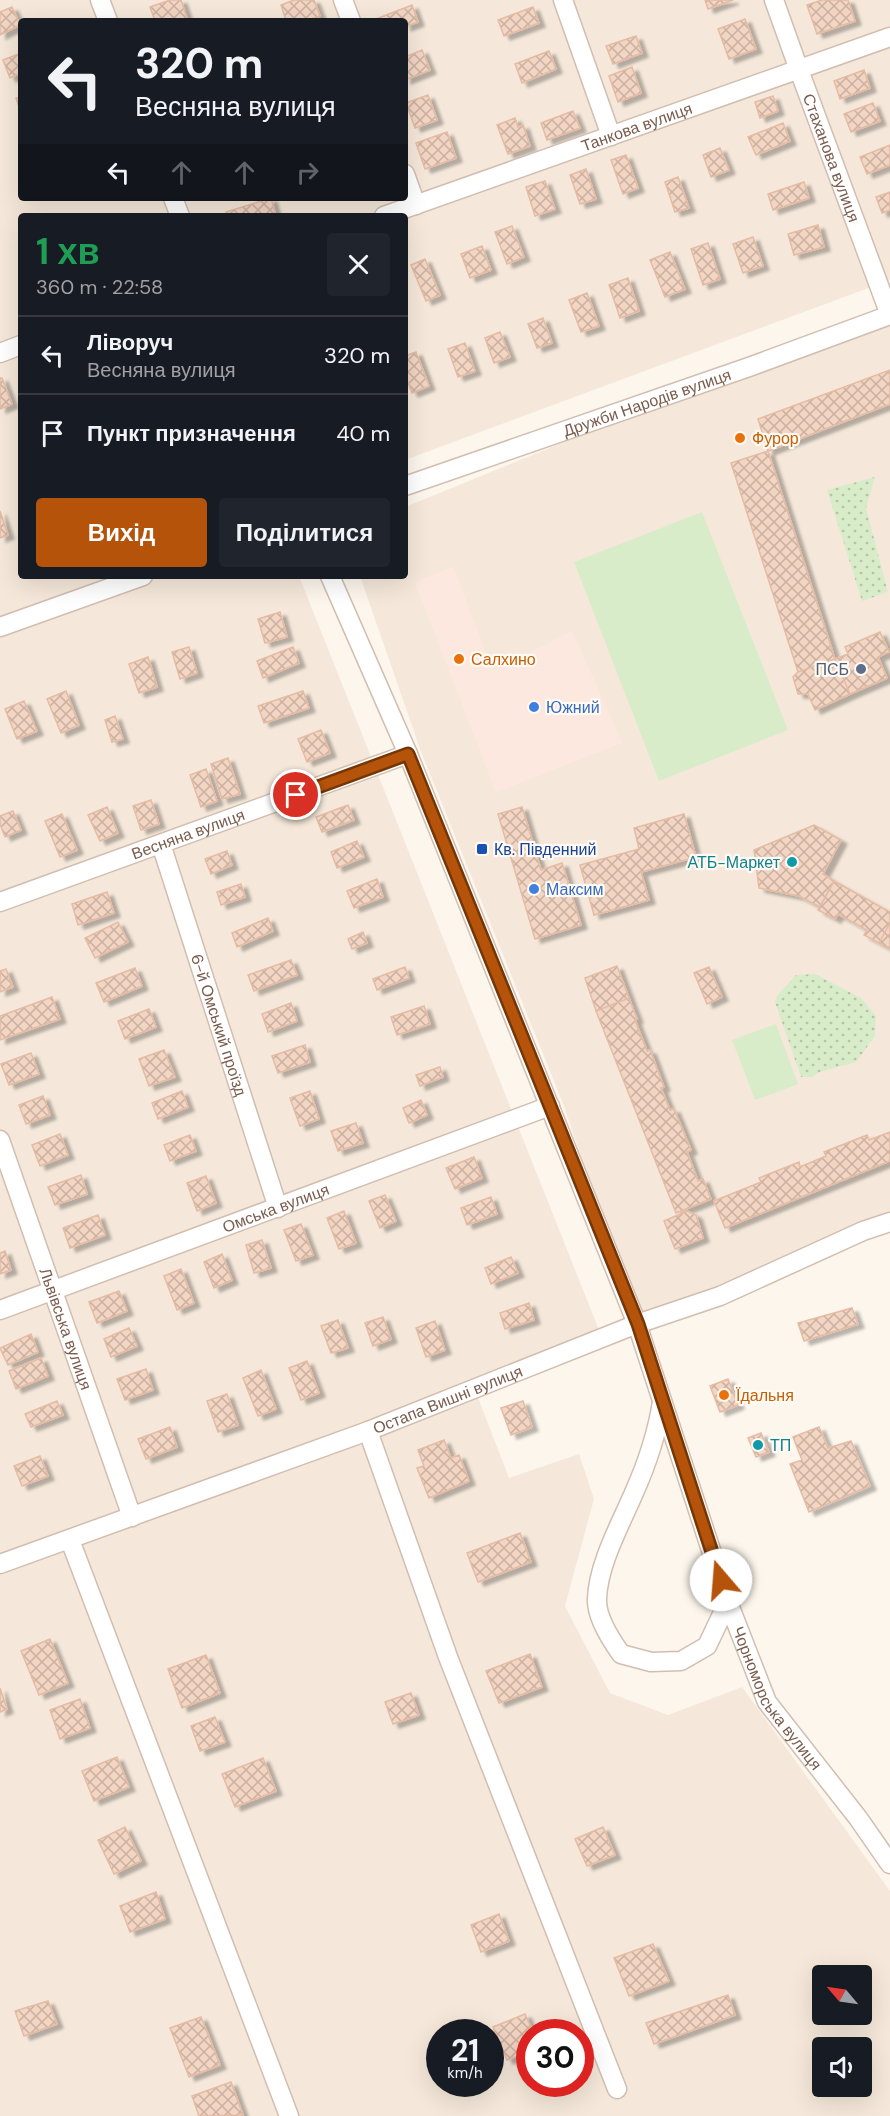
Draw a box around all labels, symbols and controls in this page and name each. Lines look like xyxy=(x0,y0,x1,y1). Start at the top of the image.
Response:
text: 320 m xyxy=(135,36,263,91)
icon: left xyxy=(36,42,114,120)
text: Весняна вулиця xyxy=(135,89,336,124)
street label: Стаханова вулиця xyxy=(798,91,865,225)
street label: Танкова вулиця xyxy=(578,97,695,156)
icon: left xyxy=(102,156,135,189)
icon: ahead xyxy=(165,156,198,189)
icon: ahead xyxy=(228,156,261,189)
icon: right xyxy=(291,156,324,189)
text: 1 хв xyxy=(36,228,100,275)
button: close xyxy=(327,233,390,296)
text: 360 m · 22:58 xyxy=(36,274,163,300)
text: Ліворуч xyxy=(87,328,173,357)
icon: left xyxy=(36,339,69,372)
text: 320 m xyxy=(324,341,390,370)
text: Весняна вулиця xyxy=(87,357,236,383)
street label: Дружби Народів вулиця xyxy=(560,364,734,441)
icon: arrive xyxy=(36,417,69,450)
text: Пункт призначення xyxy=(87,419,296,448)
text: 40 m xyxy=(336,419,390,448)
place label: Фурор xyxy=(752,428,799,449)
marker: Фурор xyxy=(733,431,747,445)
button: Вихід xyxy=(36,498,207,567)
button: Поділитися xyxy=(219,498,390,567)
place label: Салхино xyxy=(471,649,536,670)
marker: Салхино xyxy=(452,652,466,666)
place label: ПСБ xyxy=(815,659,849,680)
marker: ПСБ xyxy=(854,662,868,676)
place label: Южний xyxy=(546,697,600,718)
marker: Южний xyxy=(527,700,541,714)
pin xyxy=(270,769,321,820)
icon: arrive xyxy=(279,778,312,811)
street label: Весняна вулиця xyxy=(128,804,248,864)
place label: Кв. Південний xyxy=(494,839,596,860)
marker: Кв. Південний xyxy=(475,842,489,856)
place label: АТБ-Маркет xyxy=(687,852,781,873)
marker: АТБ-Маркет xyxy=(785,855,799,869)
place label: Максим xyxy=(546,879,604,900)
marker: Максим xyxy=(527,882,541,896)
street label: 6-й Омський проїзд xyxy=(186,951,252,1099)
street label: Омська вулиця xyxy=(219,1178,332,1237)
street label: Львівська вулиця xyxy=(35,1265,97,1393)
street label: Остапа Вишні вулиця xyxy=(370,1360,526,1439)
place label: Їдальня xyxy=(736,1385,794,1406)
marker: Їдальня xyxy=(717,1388,731,1402)
place label: ТП xyxy=(770,1435,791,1456)
marker: ТП xyxy=(751,1438,765,1452)
position arrow xyxy=(689,1548,753,1612)
street label: Чорноморська вулиця xyxy=(728,1623,827,1774)
north arrow xyxy=(812,1965,872,2025)
map controls xyxy=(812,1965,872,2097)
speed limit sign: 30 xyxy=(516,2019,594,2097)
text: 21 xyxy=(451,2031,479,2070)
button: sound xyxy=(812,2037,872,2097)
text: km/h xyxy=(447,2063,483,2083)

